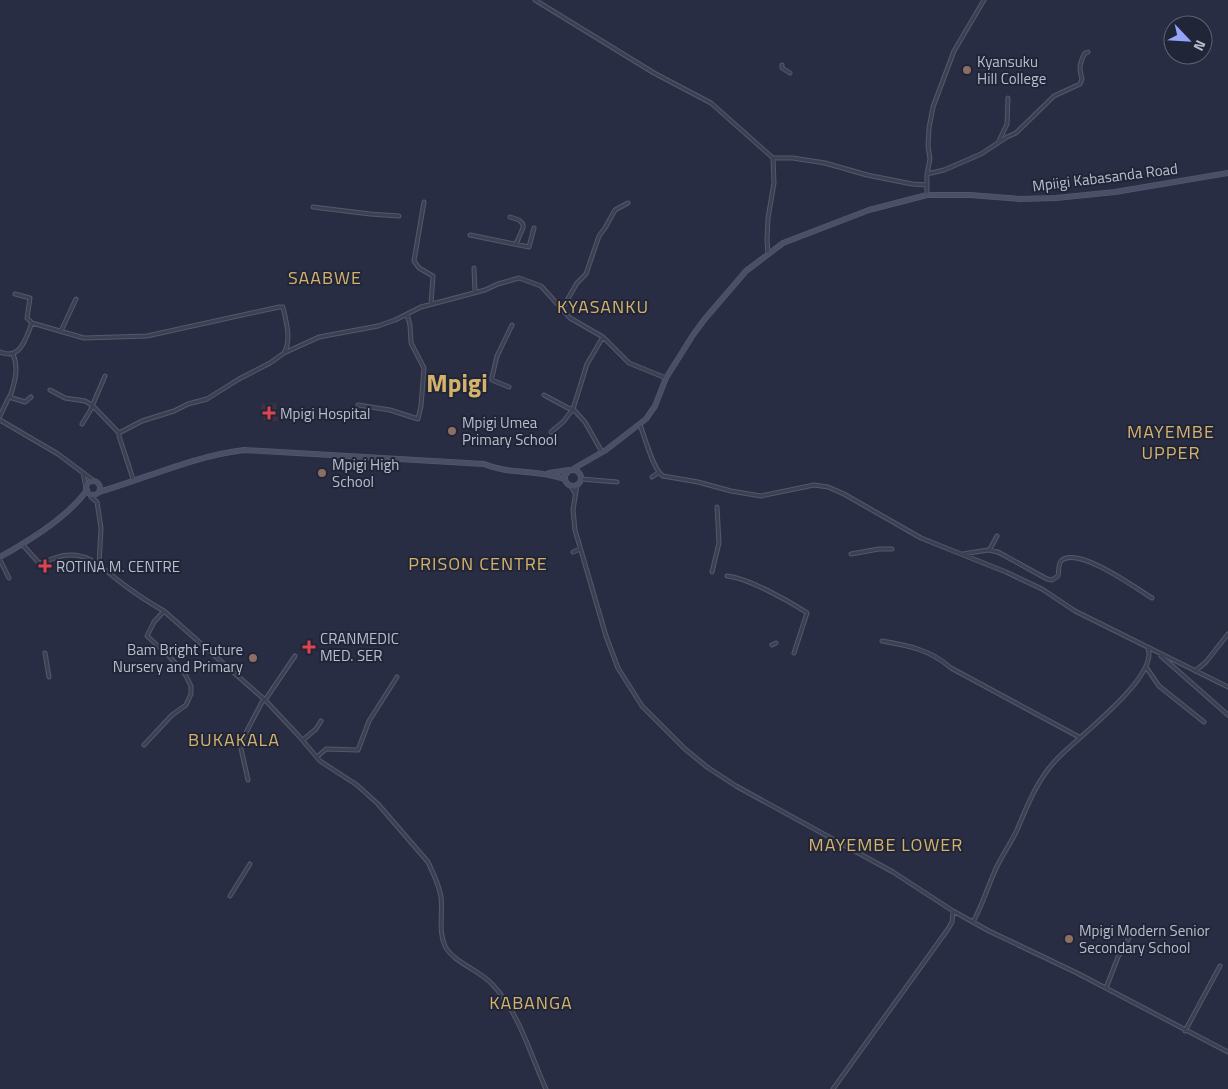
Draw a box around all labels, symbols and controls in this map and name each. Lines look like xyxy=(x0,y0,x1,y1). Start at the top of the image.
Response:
north arrow xyxy=(1163,15,1213,65)
text: N xyxy=(1189,37,1212,55)
place label: Kyansuku Hill College xyxy=(977,50,1046,90)
marker: Kyansuku Hill College xyxy=(961,64,973,76)
street label: Mpiigi Kabasanda Road xyxy=(1031,157,1179,197)
district label: SAABWE xyxy=(288,264,362,291)
district label: KYASANKU xyxy=(557,293,649,320)
district label: Mpigi xyxy=(426,364,488,402)
place label: Mpigi Hospital xyxy=(280,402,370,425)
marker: Mpigi Hospital xyxy=(262,406,276,420)
place label: Mpigi Umea Primary School xyxy=(462,411,557,451)
district label: MAYEMBE UPPER xyxy=(1127,418,1215,466)
marker: Mpigi Umea Primary School xyxy=(446,425,458,437)
place label: Mpigi High School xyxy=(332,453,399,493)
marker: Mpigi High School xyxy=(316,467,328,479)
district label: PRISON CENTRE xyxy=(408,550,548,577)
place label: ROTINA M. CENTRE xyxy=(56,555,180,578)
marker: ROTINA M. CENTRE xyxy=(38,559,52,573)
place label: CRANMEDIC MED. SER xyxy=(320,627,399,667)
place label: Bam Bright Future Nursery and Primary xyxy=(113,638,243,678)
marker: CRANMEDIC MED. SER xyxy=(302,640,316,654)
marker: Bam Bright Future Nursery and Primary xyxy=(247,652,259,664)
district label: BUKAKALA xyxy=(188,726,280,753)
district label: MAYEMBE LOWER xyxy=(809,831,963,858)
place label: Mpigi Modern Senior Secondary School xyxy=(1079,919,1210,959)
marker: Mpigi Modern Senior Secondary School xyxy=(1063,933,1075,945)
district label: KABANGA xyxy=(489,989,573,1016)

